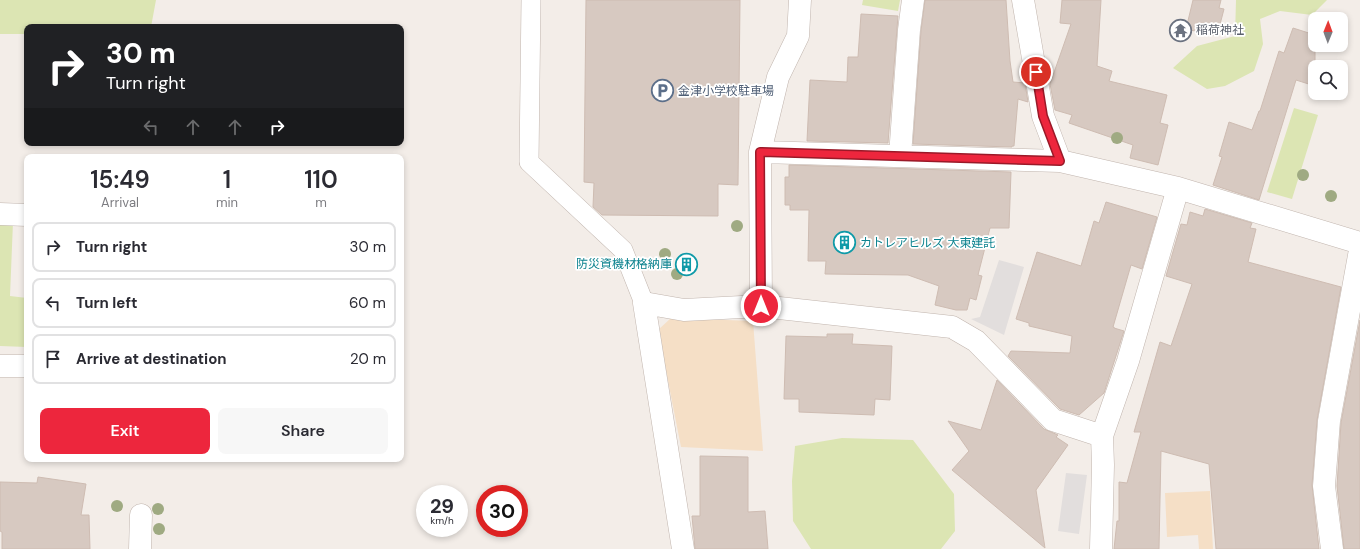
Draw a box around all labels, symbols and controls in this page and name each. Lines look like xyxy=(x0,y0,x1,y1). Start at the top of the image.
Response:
north arrow xyxy=(1308,12,1348,52)
map controls xyxy=(1308,12,1348,100)
temple icon: 稲荷神社 xyxy=(1167,17,1193,43)
place label: 稲荷神社 xyxy=(1196,22,1244,38)
text: 30 m xyxy=(106,35,176,72)
icon: right xyxy=(40,40,92,92)
pin xyxy=(1019,55,1053,89)
button: search xyxy=(1308,60,1348,100)
icon: arrive xyxy=(1025,61,1047,83)
text: Turn right xyxy=(106,71,186,95)
parking icon: 金津小学校駐車場 xyxy=(649,78,675,104)
place label: 金津小学校駐車場 xyxy=(678,83,774,99)
icon: left xyxy=(140,116,162,138)
icon: ahead xyxy=(182,116,204,138)
icon: ahead xyxy=(224,116,246,138)
icon: right xyxy=(266,116,288,138)
text: 15:49 xyxy=(90,164,150,195)
text: 1 xyxy=(223,164,231,195)
text: 110 xyxy=(304,164,338,195)
text: Arrival xyxy=(101,194,139,211)
text: min xyxy=(216,194,238,211)
text: m xyxy=(315,194,327,211)
building icon: カトレアヒルズ 大東建託 xyxy=(832,230,858,256)
place label: カトレアヒルズ 大東建託 xyxy=(860,235,995,251)
icon: right xyxy=(42,236,64,258)
text: Turn right xyxy=(76,237,147,257)
text: 30 m xyxy=(350,237,386,257)
building icon: 防災資機材格納庫 xyxy=(674,251,700,277)
place label: 防災資機材格納庫 xyxy=(576,256,672,272)
position arrow xyxy=(740,285,782,327)
icon: left xyxy=(42,292,64,314)
text: Turn left xyxy=(76,293,137,313)
text: 60 m xyxy=(349,293,386,313)
icon: arrive xyxy=(42,348,64,370)
text: Arrive at destination xyxy=(76,349,227,369)
text: 20 m xyxy=(350,349,386,369)
button: Exit xyxy=(40,408,210,454)
button: Share xyxy=(218,408,388,454)
speed limit sign: 30 xyxy=(476,485,528,537)
text: 29 xyxy=(430,493,454,519)
text: km/h xyxy=(430,514,454,527)

